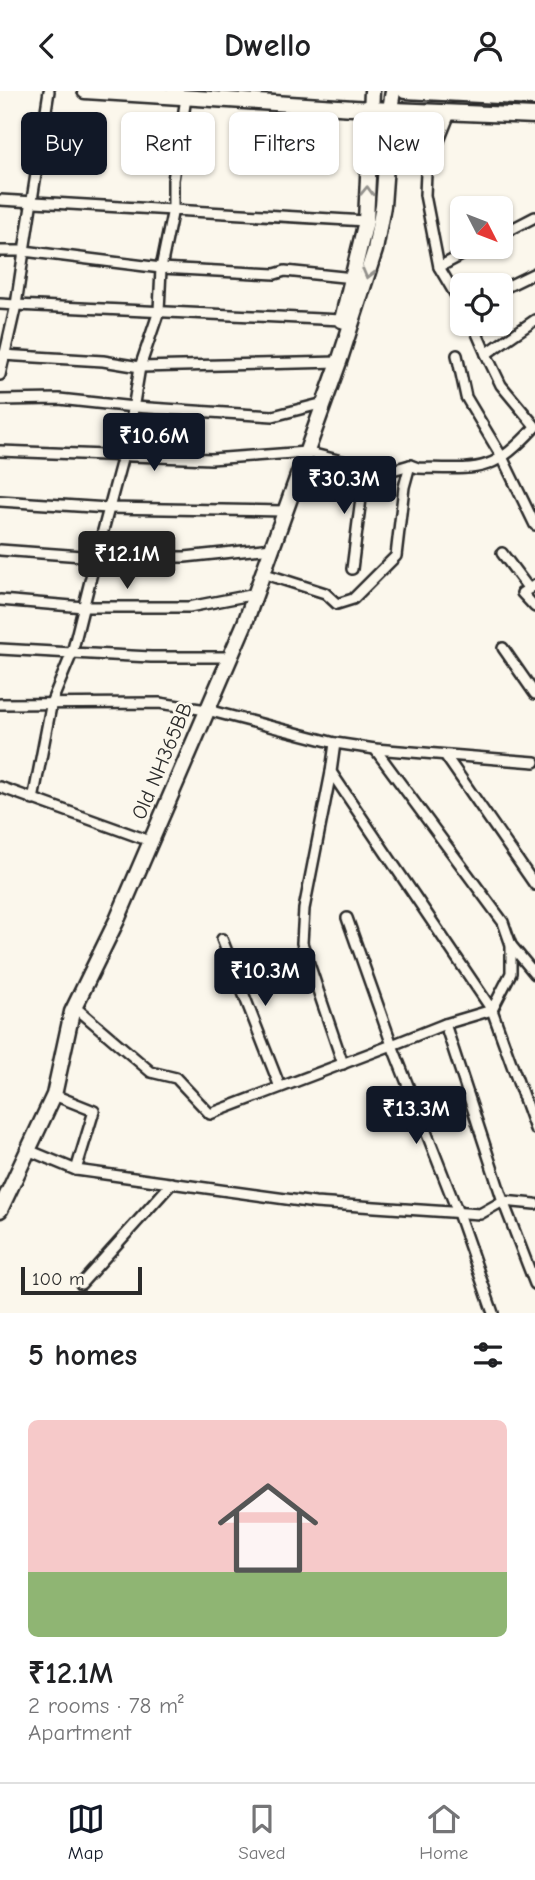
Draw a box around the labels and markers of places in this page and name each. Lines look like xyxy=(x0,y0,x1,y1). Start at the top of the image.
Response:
pin: ₹10.6M xyxy=(97,413,211,473)
pin: ₹30.3M xyxy=(287,457,401,516)
pin: ₹12.1M xyxy=(70,531,184,591)
pin: ₹10.3M xyxy=(208,949,322,1008)
pin: ₹13.3M xyxy=(359,1087,473,1146)

